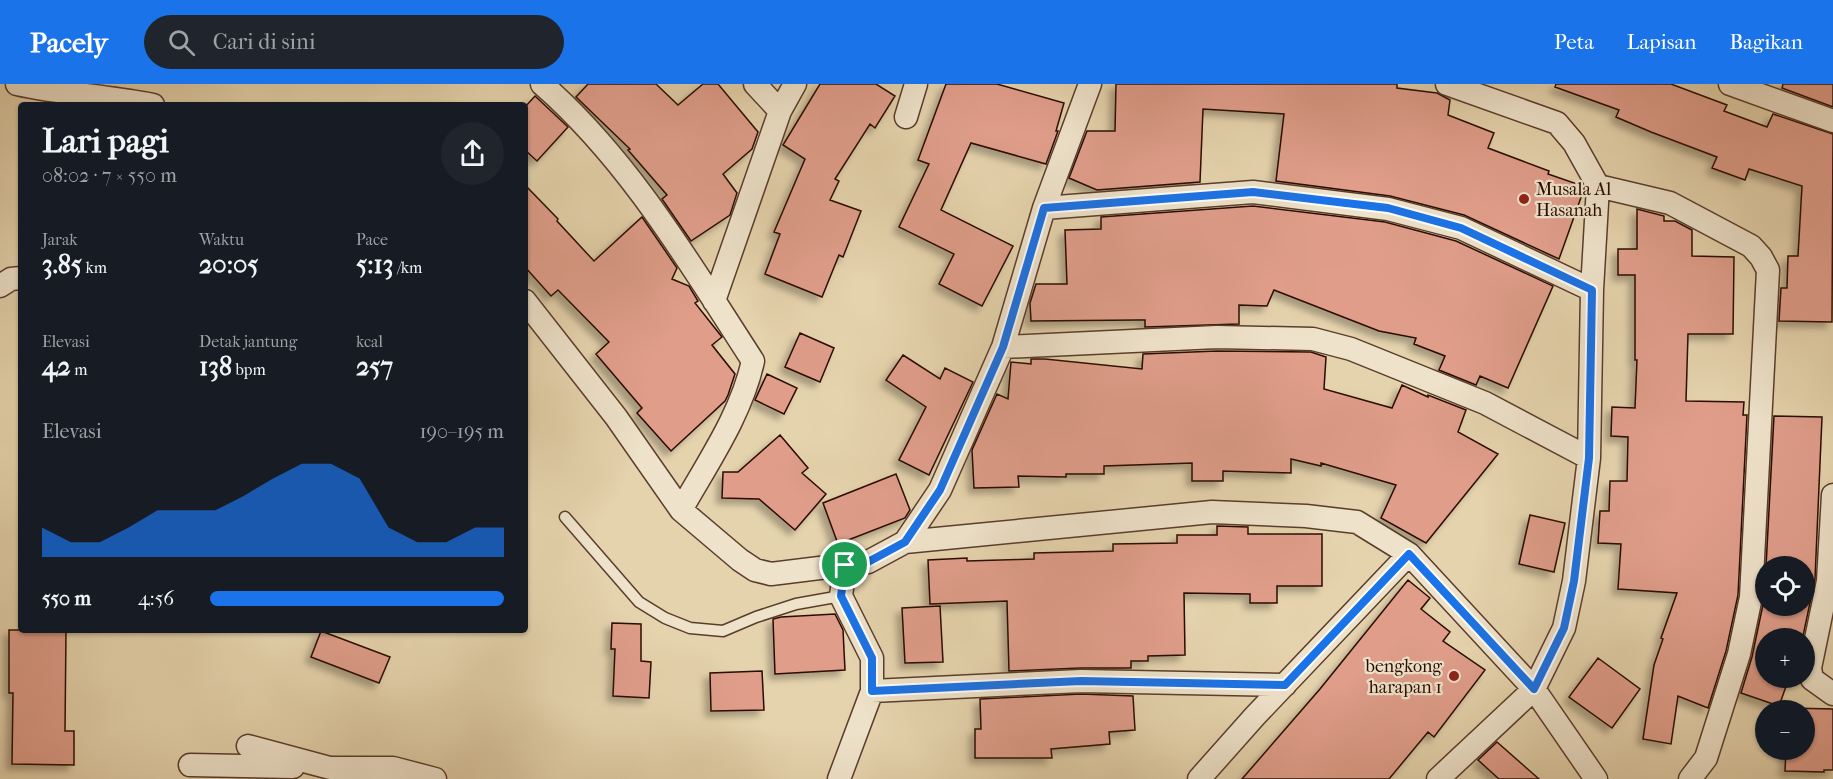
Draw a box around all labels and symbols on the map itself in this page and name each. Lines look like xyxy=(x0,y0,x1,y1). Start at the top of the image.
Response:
place label: Musala Al Hasanah xyxy=(1536,179,1611,221)
marker: Musala Al Hasanah xyxy=(1517,192,1531,206)
pin xyxy=(819,539,870,590)
place label: bengkong harapan 1 xyxy=(1365,656,1442,698)
marker: bengkong harapan 1 xyxy=(1447,669,1461,683)

